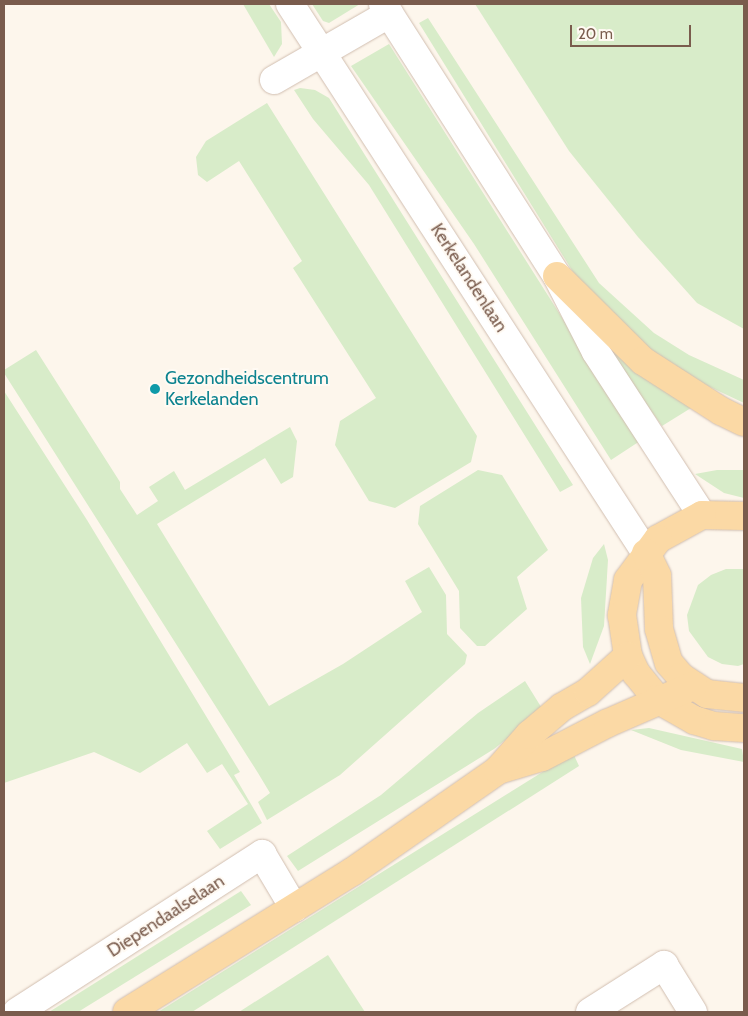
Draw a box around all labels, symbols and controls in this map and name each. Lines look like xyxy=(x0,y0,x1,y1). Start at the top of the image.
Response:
scale bar xyxy=(573,15,694,47)
text: 20 m xyxy=(578,25,613,43)
street label: Kerkelandenlaan xyxy=(426,220,512,336)
place label: Gezondheidscentrum Kerkelanden xyxy=(165,368,329,410)
marker: Gezondheidscentrum Kerkelanden xyxy=(149,383,161,395)
street label: Diependaalselaan xyxy=(103,870,229,962)

